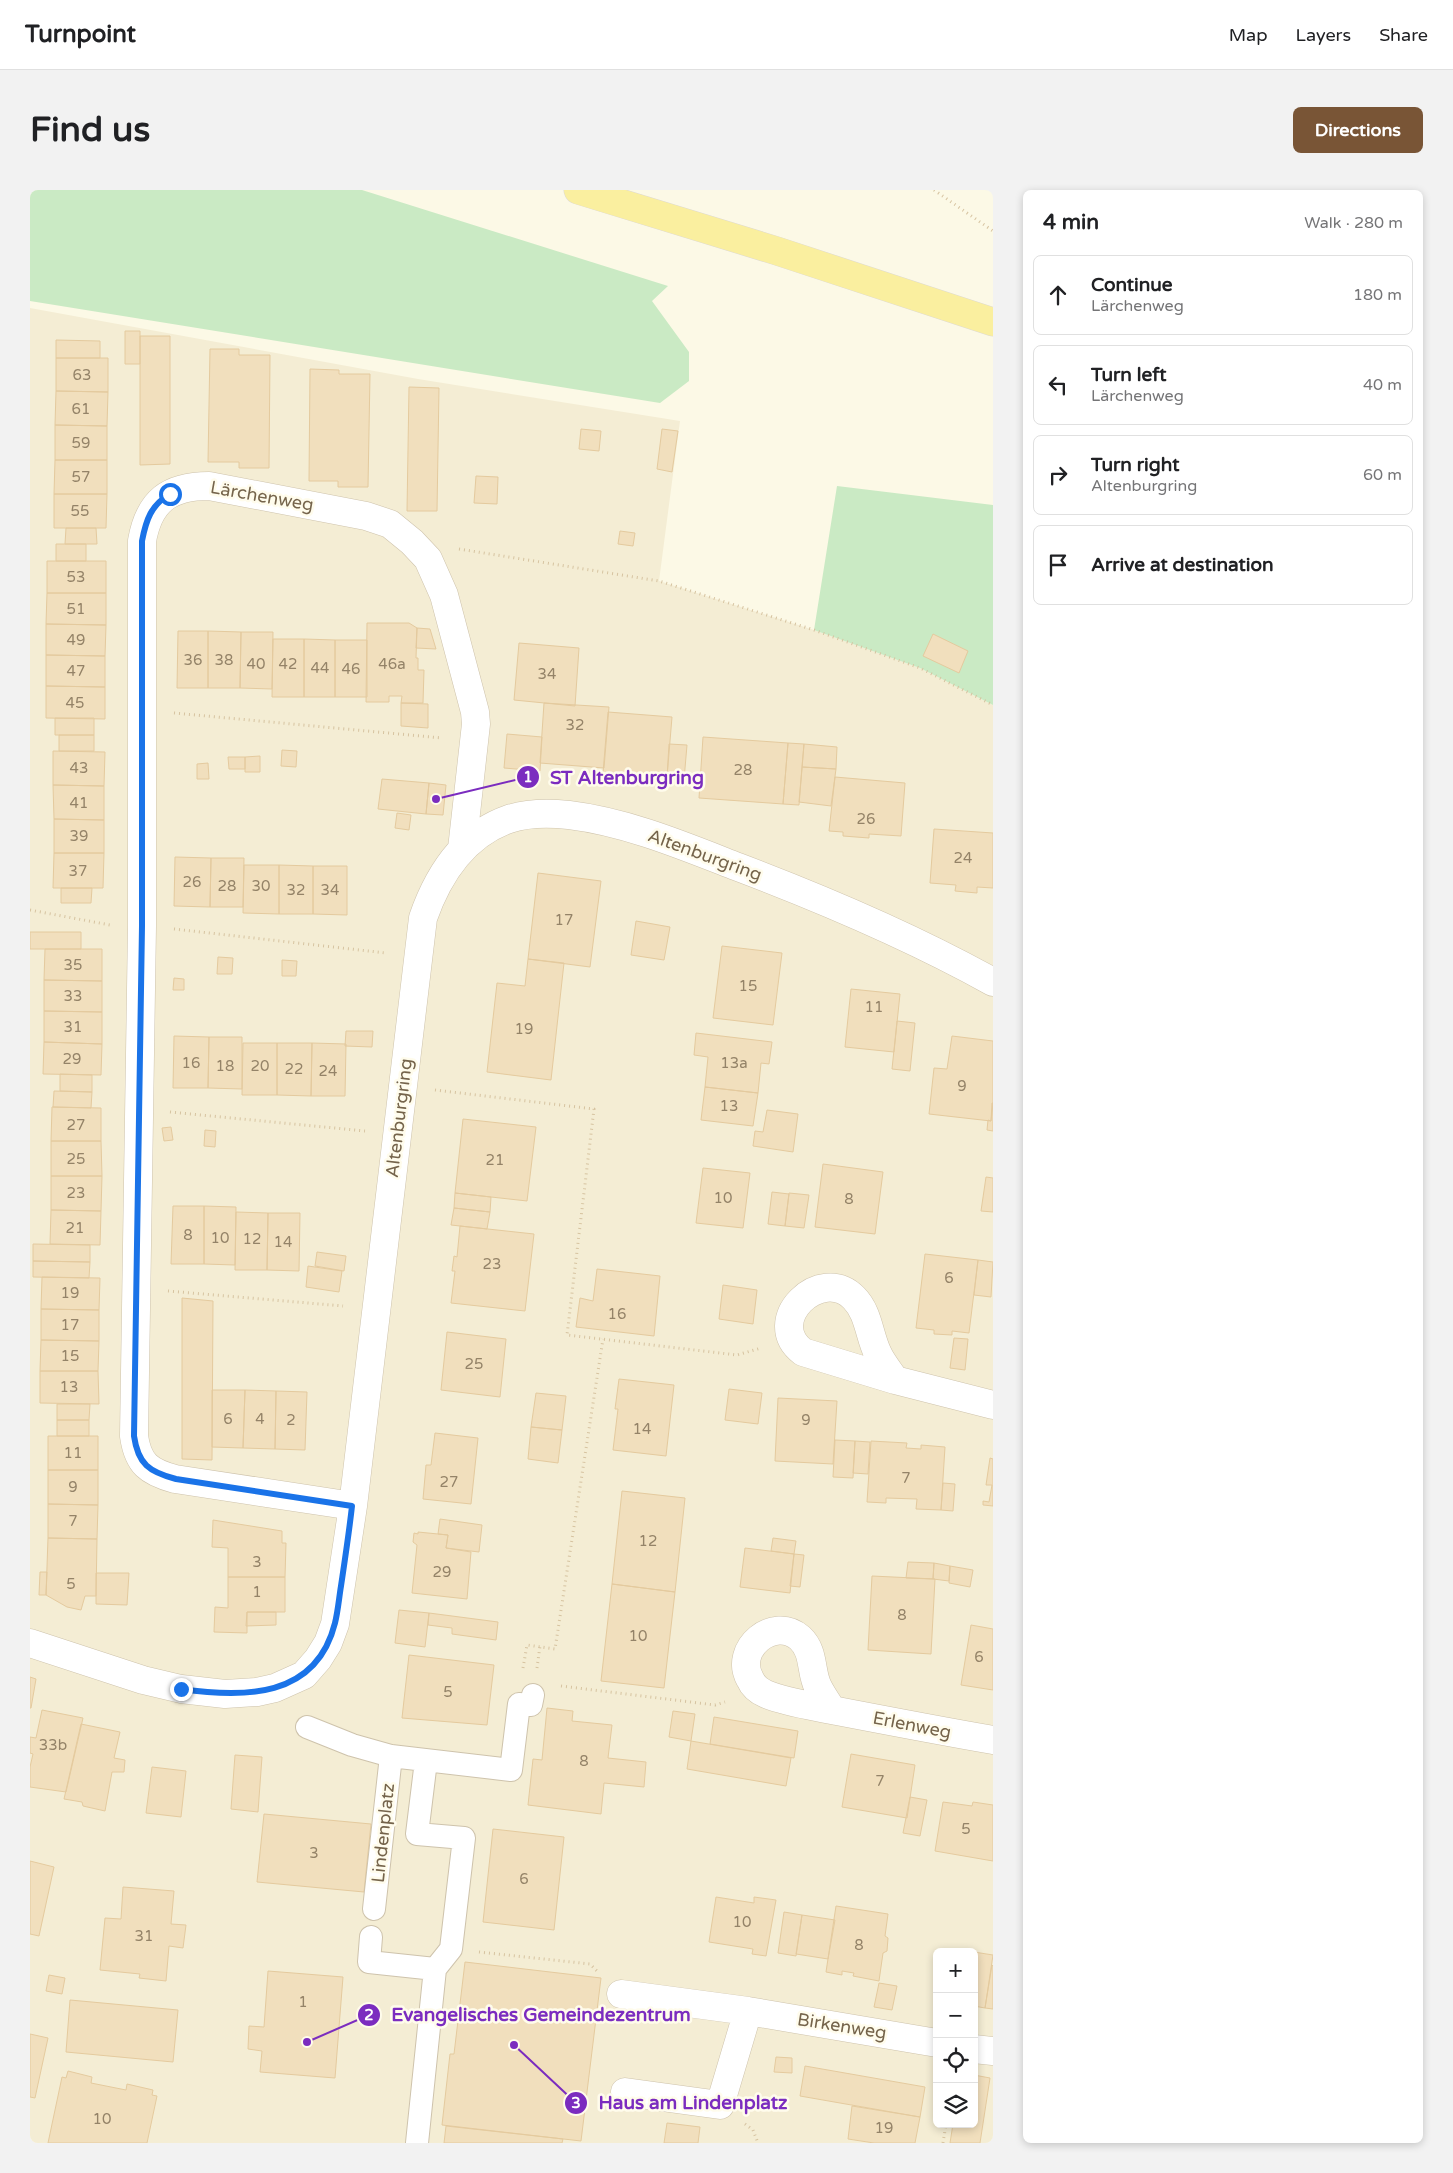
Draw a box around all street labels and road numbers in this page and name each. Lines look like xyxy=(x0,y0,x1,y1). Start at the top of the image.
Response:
street label: Lärchenweg xyxy=(209,476,315,516)
street label: Altenburgring xyxy=(645,824,765,886)
street label: Altenburgring xyxy=(381,1057,417,1179)
street label: Erlenweg xyxy=(871,1707,953,1743)
street label: Lindenplatz xyxy=(367,1782,399,1884)
street label: Birkenweg xyxy=(796,2008,888,2044)

